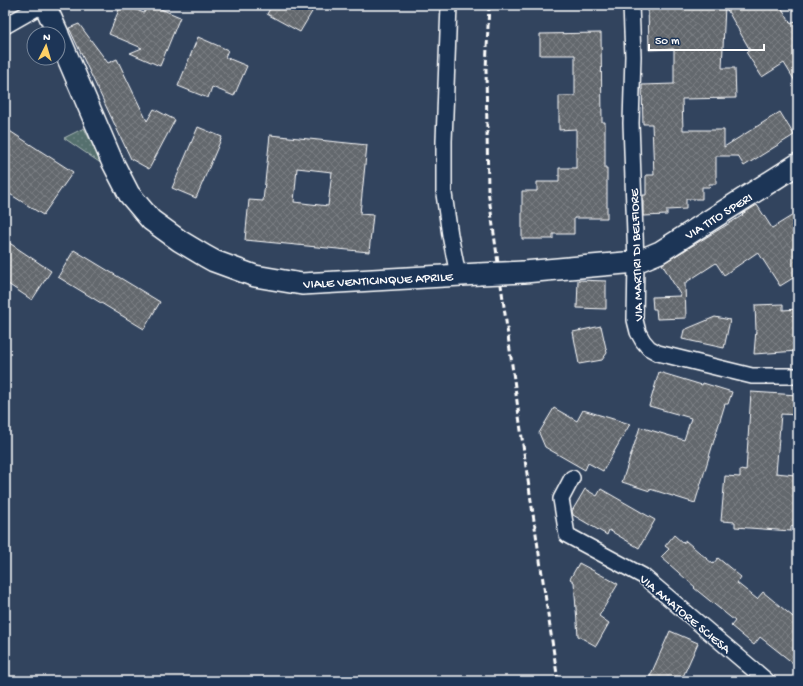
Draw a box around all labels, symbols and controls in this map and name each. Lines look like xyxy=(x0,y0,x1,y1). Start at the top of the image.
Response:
north arrow xyxy=(26,26,66,66)
scale bar xyxy=(649,26,764,52)
text: N xyxy=(43,32,51,44)
text: 50 m xyxy=(655,35,680,49)
street label: VIA MARTIRI DI BELFIORE xyxy=(628,188,647,322)
street label: VIA TITO SPERI xyxy=(682,191,756,244)
street label: VIALE VENTICINQUE APRILE xyxy=(302,270,454,293)
street label: VIA AMATORE SCIESA xyxy=(635,572,734,658)

